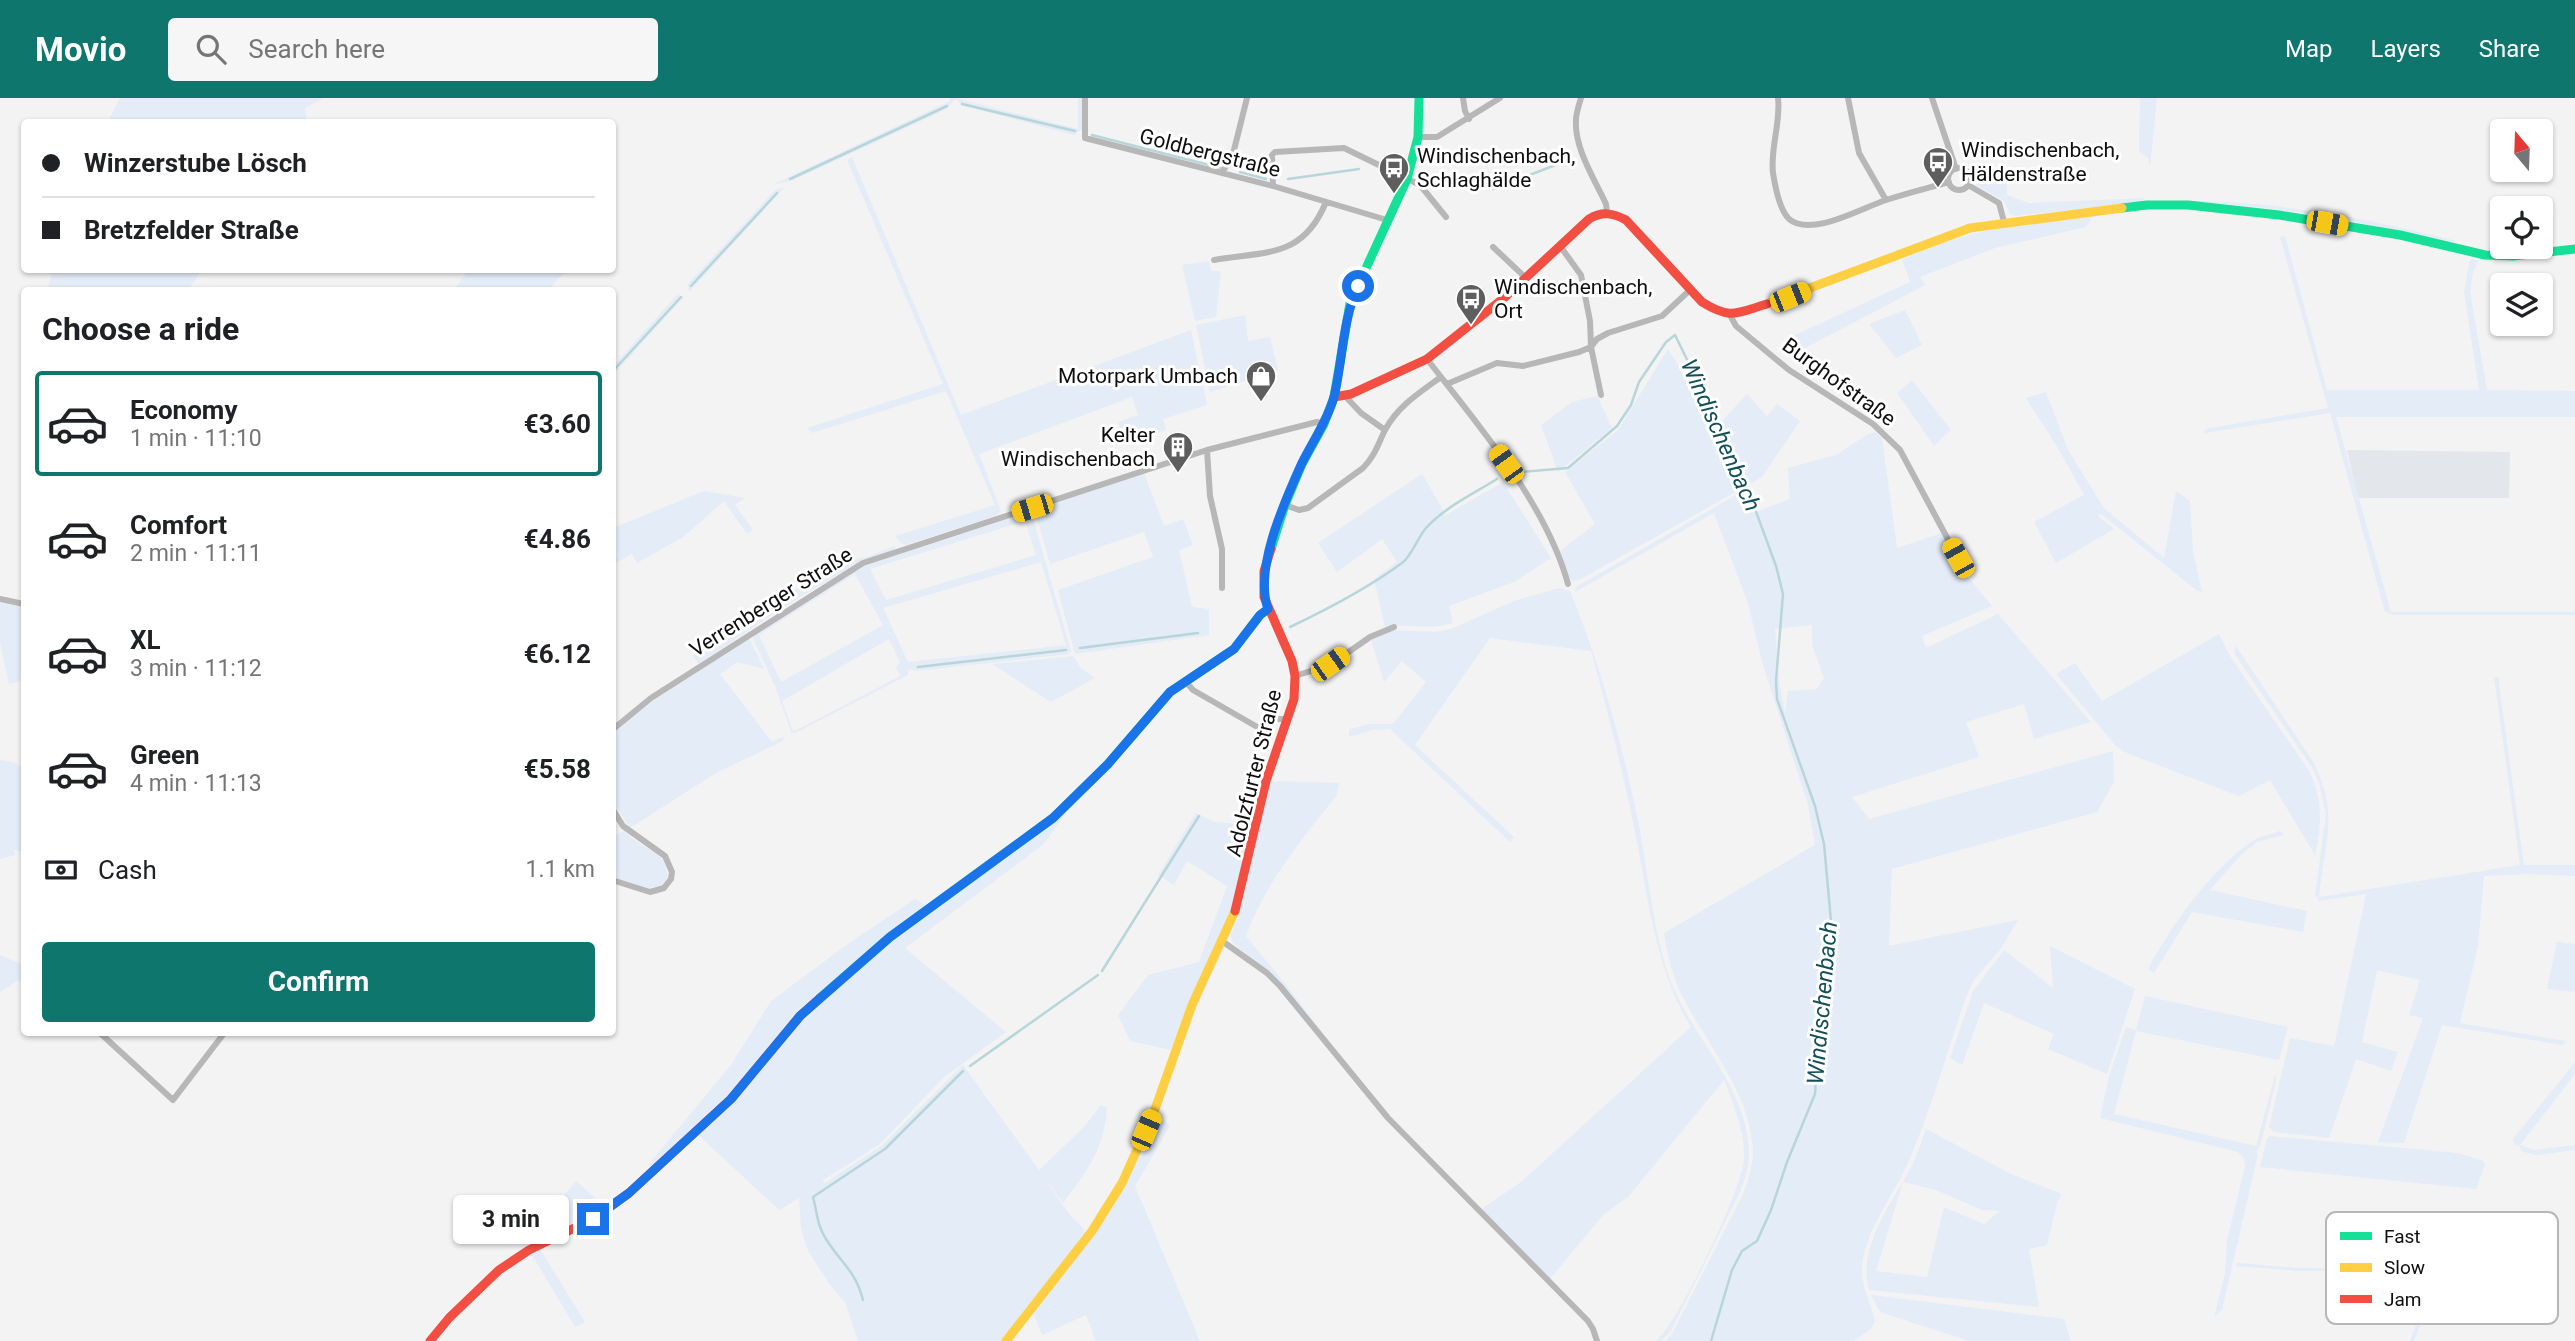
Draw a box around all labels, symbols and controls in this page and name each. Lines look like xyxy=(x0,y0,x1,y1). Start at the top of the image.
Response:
search box xyxy=(168,18,658,81)
text: Movio xyxy=(35,30,126,69)
icon: search xyxy=(192,30,230,68)
text: Search here xyxy=(248,34,385,64)
text: Map xyxy=(2285,35,2333,63)
text: Layers xyxy=(2371,35,2441,63)
text: Share xyxy=(2479,35,2540,63)
north arrow xyxy=(2490,119,2553,182)
map controls xyxy=(2490,119,2553,336)
street label: Goldbergstraße xyxy=(1137,124,1283,182)
place label: Windischenbach, Häldenstraße xyxy=(1961,138,2119,186)
place label: Windischenbach, Schlaghälde xyxy=(1417,144,1575,192)
bus stop icon: Windischenbach, Häldenstraße xyxy=(1921,145,1955,189)
text: Winzerstube Lösch xyxy=(84,148,307,178)
bus stop icon: Windischenbach, Schlaghälde xyxy=(1377,151,1411,195)
button: locate xyxy=(2490,196,2553,259)
car xyxy=(2305,209,2350,237)
text: Bretzfelder Straße xyxy=(84,215,299,245)
route start xyxy=(1342,270,1374,302)
button: layers xyxy=(2490,273,2553,336)
place label: Windischenbach, Ort xyxy=(1494,275,1652,323)
car xyxy=(1767,279,1814,315)
bus stop icon: Windischenbach, Ort xyxy=(1454,282,1488,326)
text: Choose a ride xyxy=(42,310,239,348)
street label: Burghofstraße xyxy=(1778,333,1900,431)
water label: Windischenbach xyxy=(1675,355,1766,516)
shop icon: Motorpark Umbach xyxy=(1244,359,1278,403)
place label: Motorpark Umbach xyxy=(1058,364,1238,388)
icon: car xyxy=(46,392,109,455)
text: Economy xyxy=(130,395,237,425)
text: €3.60 xyxy=(524,409,591,439)
place label: Kelter Windischenbach xyxy=(1001,423,1155,471)
text: 1 min · 11:10 xyxy=(130,425,262,452)
building icon: Kelter Windischenbach xyxy=(1161,430,1195,474)
car xyxy=(1486,441,1527,487)
car xyxy=(1009,492,1056,524)
icon: car xyxy=(46,507,109,570)
text: Comfort xyxy=(130,510,227,540)
text: €4.86 xyxy=(524,524,591,554)
car xyxy=(1939,535,1978,581)
text: 2 min · 11:11 xyxy=(130,540,262,567)
street label: Verrenberger Straße xyxy=(685,542,857,662)
icon: car xyxy=(46,622,109,685)
text: XL xyxy=(130,625,161,655)
text: €6.12 xyxy=(524,639,591,669)
car xyxy=(1307,643,1354,685)
text: 3 min · 11:12 xyxy=(130,655,262,682)
street label: Adolzfurter Straße xyxy=(1222,687,1286,859)
icon: car xyxy=(46,737,109,800)
text: Green xyxy=(130,740,200,770)
text: €5.58 xyxy=(524,754,591,784)
text: 4 min · 11:13 xyxy=(130,770,262,797)
icon: cash xyxy=(42,851,80,889)
text: Cash xyxy=(98,855,157,885)
text: 1.1 km xyxy=(526,856,595,883)
water label: Windischenbach xyxy=(1802,920,1843,1086)
button: Confirm xyxy=(42,942,595,1022)
car xyxy=(1129,1107,1164,1153)
callout: 3 min xyxy=(453,1194,568,1244)
route end xyxy=(577,1203,609,1235)
text: 3 min xyxy=(482,1206,540,1233)
legend xyxy=(2326,1212,2558,1324)
text: Fast xyxy=(2384,1225,2421,1248)
text: Slow xyxy=(2384,1256,2425,1279)
text: Jam xyxy=(2384,1288,2421,1311)

